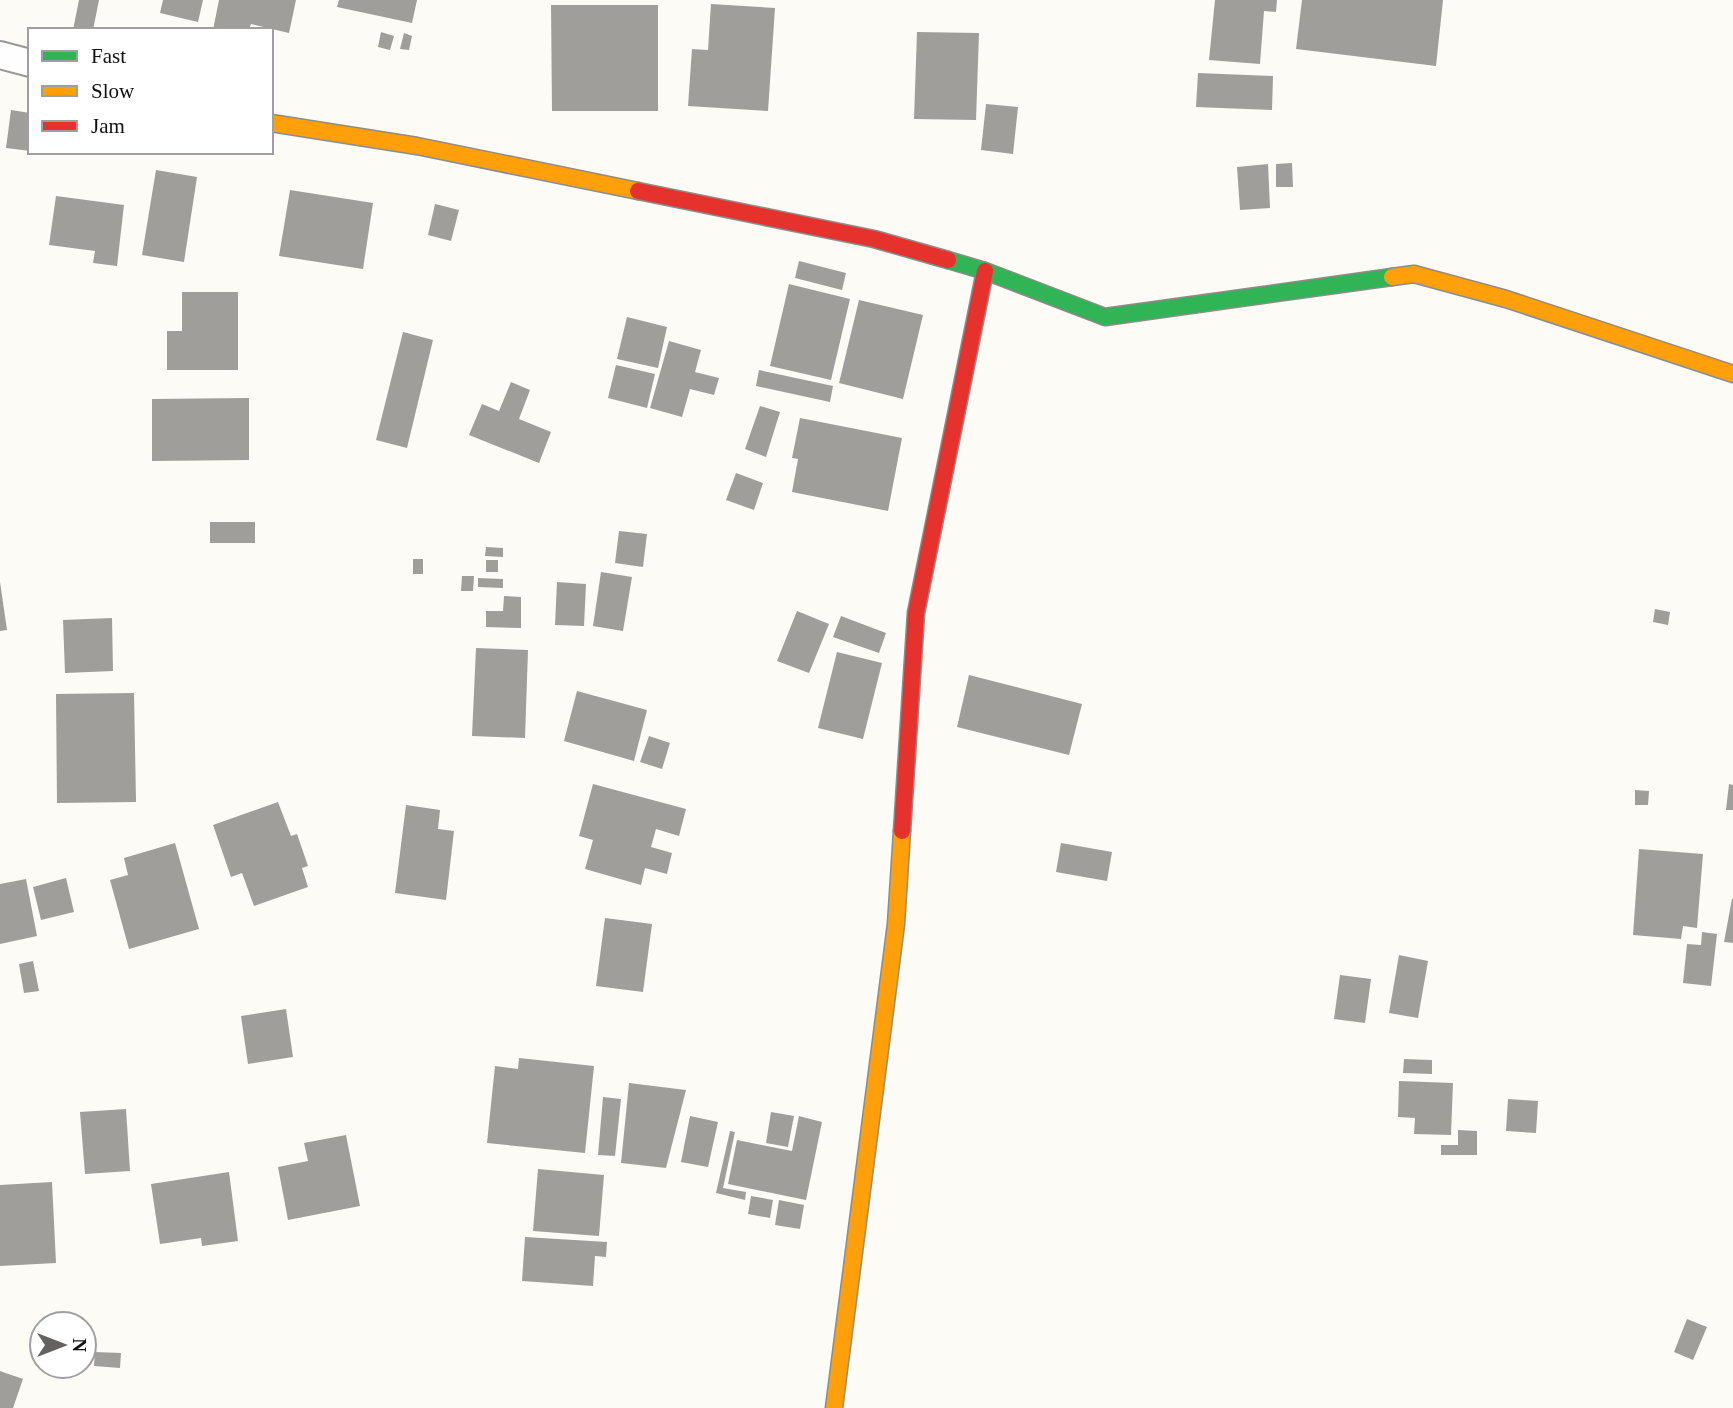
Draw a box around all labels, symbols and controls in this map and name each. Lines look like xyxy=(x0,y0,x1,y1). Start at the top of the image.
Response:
legend xyxy=(28,28,273,154)
text: Fast xyxy=(91,44,126,68)
text: Slow xyxy=(91,79,135,103)
text: Jam xyxy=(91,114,125,138)
north arrow xyxy=(28,1310,98,1380)
text: N xyxy=(69,1338,90,1352)

